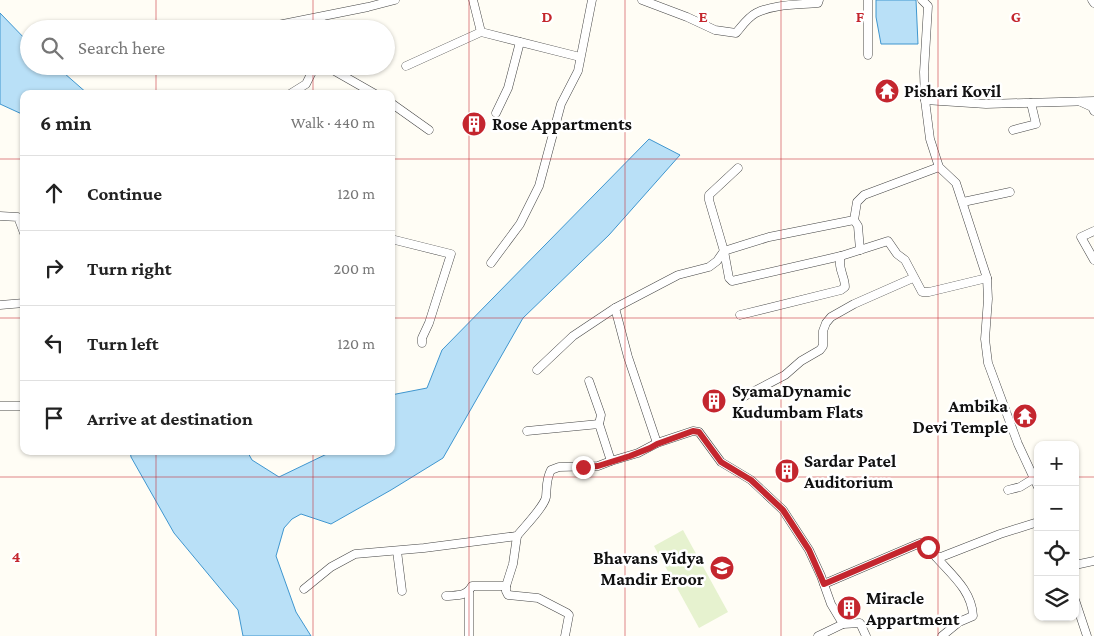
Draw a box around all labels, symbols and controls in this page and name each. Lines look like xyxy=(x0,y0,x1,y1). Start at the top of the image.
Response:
text: D xyxy=(541,8,553,25)
text: E xyxy=(698,8,708,25)
text: F xyxy=(856,8,865,25)
text: G xyxy=(1011,8,1021,25)
search box xyxy=(20,20,395,75)
icon: search xyxy=(38,34,66,62)
text: Search here xyxy=(78,37,165,58)
temple icon: Pishari Kovil xyxy=(874,78,900,104)
place label: Pishari Kovil xyxy=(904,81,1001,101)
text: 6 min xyxy=(40,111,91,135)
building icon: Rose Appartments xyxy=(461,111,487,137)
text: Walk · 440 m xyxy=(291,114,375,131)
place label: Rose Appartments xyxy=(492,114,632,134)
icon: ahead xyxy=(40,179,68,207)
text: Continue xyxy=(87,183,162,204)
text: 120 m xyxy=(337,185,375,202)
icon: right xyxy=(40,254,68,282)
text: Turn right xyxy=(87,258,172,279)
text: 200 m xyxy=(333,260,375,277)
icon: left xyxy=(40,329,68,357)
text: Turn left xyxy=(87,333,159,354)
text: 120 m xyxy=(337,335,375,352)
place label: SyamaDynamic Kudumbam Flats xyxy=(732,381,863,422)
building icon: SyamaDynamic Kudumbam Flats xyxy=(701,388,727,414)
place label: Ambika Devi Temple xyxy=(913,396,1008,437)
temple icon: Ambika Devi Temple xyxy=(1012,403,1038,429)
icon: arrive xyxy=(40,404,68,432)
text: Arrive at destination xyxy=(87,408,253,429)
map controls xyxy=(1034,441,1079,621)
button: + xyxy=(1034,441,1079,486)
place label: Sardar Patel Auditorium xyxy=(803,451,896,492)
route end xyxy=(572,456,595,479)
building icon: Sardar Patel Auditorium xyxy=(774,458,800,484)
button: − xyxy=(1034,486,1079,531)
button: locate xyxy=(1034,531,1079,576)
route start xyxy=(917,536,940,559)
text: 4 xyxy=(12,548,21,565)
place label: Bhavans Vidya Mandir Eroor xyxy=(593,548,704,589)
school or university icon: Bhavans Vidya Mandir Eroor xyxy=(709,555,735,581)
button: layers xyxy=(1034,576,1079,621)
place label: Miracle Appartment xyxy=(865,588,960,629)
building icon: Miracle Appartment xyxy=(836,595,862,621)

